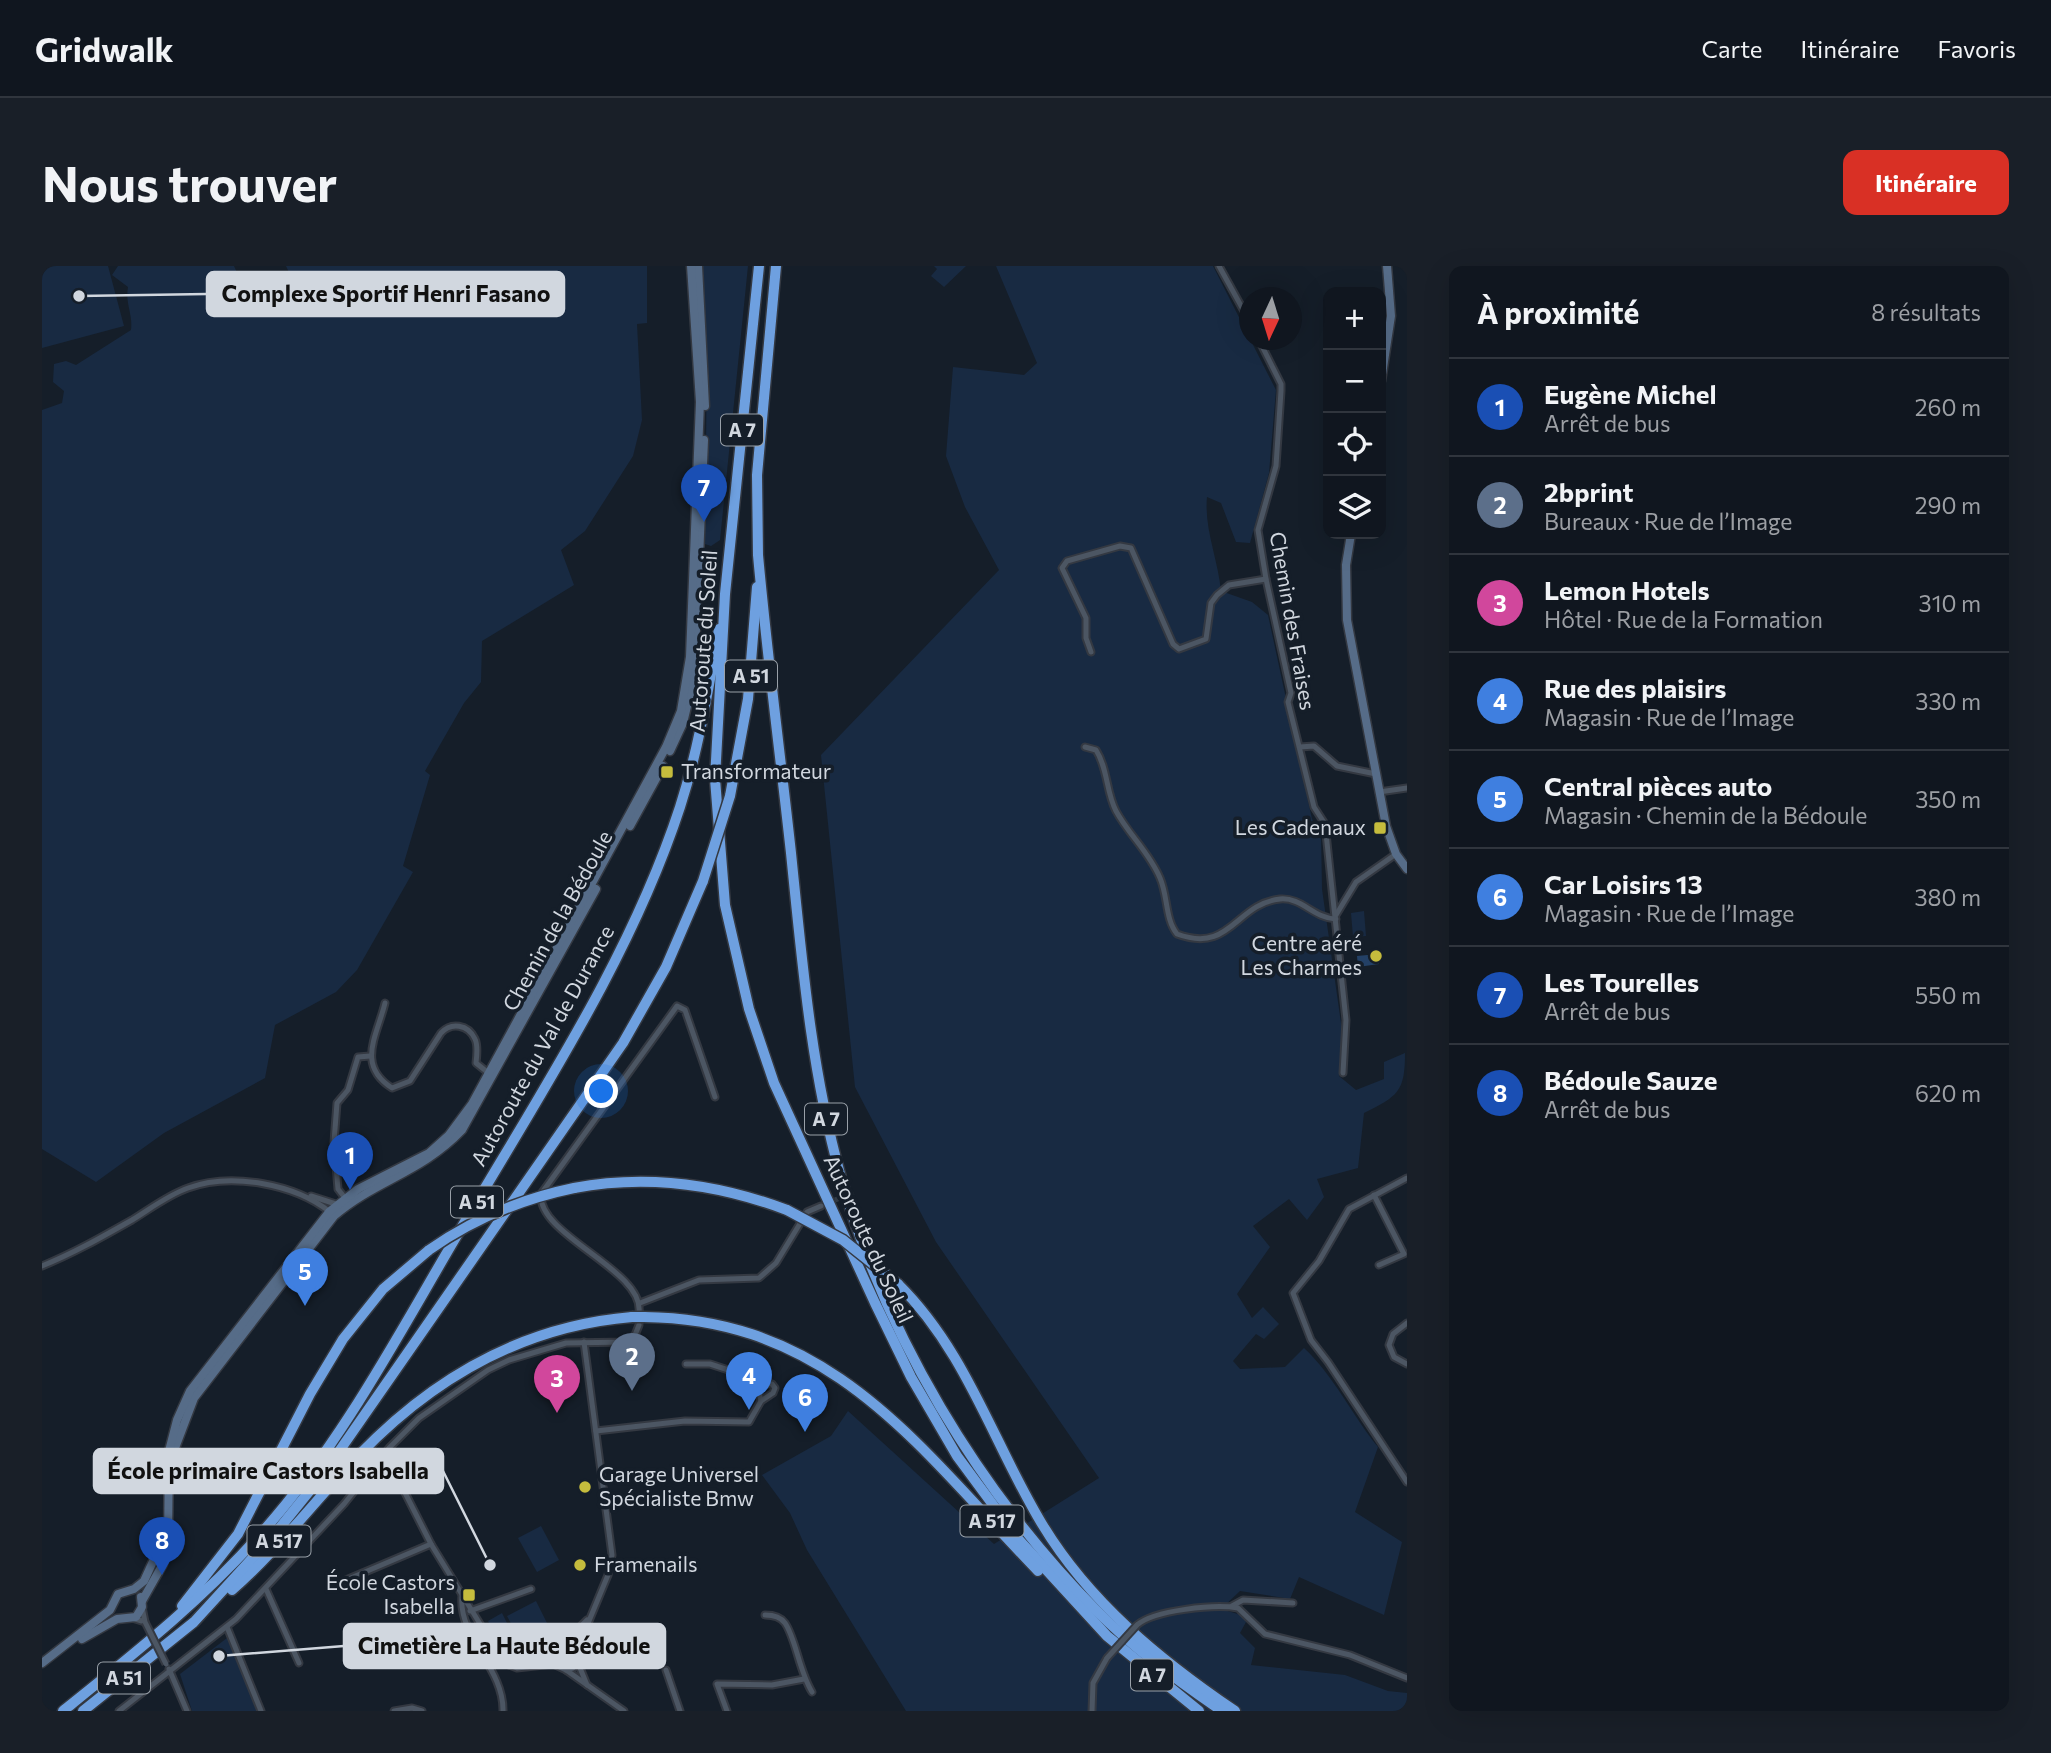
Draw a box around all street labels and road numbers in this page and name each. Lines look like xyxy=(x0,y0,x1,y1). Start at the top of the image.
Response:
road number: A 7 xyxy=(721,414,763,446)
street label: Chemin des Fraises xyxy=(1265,530,1321,712)
street label: Autoroute du Soleil xyxy=(684,549,721,733)
road number: A 51 xyxy=(725,660,777,692)
street label: Chemin de la Bédoule xyxy=(497,826,617,1015)
street label: Autoroute du Val de Durance xyxy=(465,920,618,1170)
road number: A 7 xyxy=(805,1104,847,1134)
street label: Autoroute du Soleil xyxy=(819,1150,919,1326)
road number: A 51 xyxy=(451,1186,503,1218)
road number: A 517 xyxy=(960,1506,1024,1536)
road number: A 517 xyxy=(247,1526,310,1556)
road number: A 7 xyxy=(1131,1660,1173,1690)
road number: A 51 xyxy=(98,1662,150,1694)

